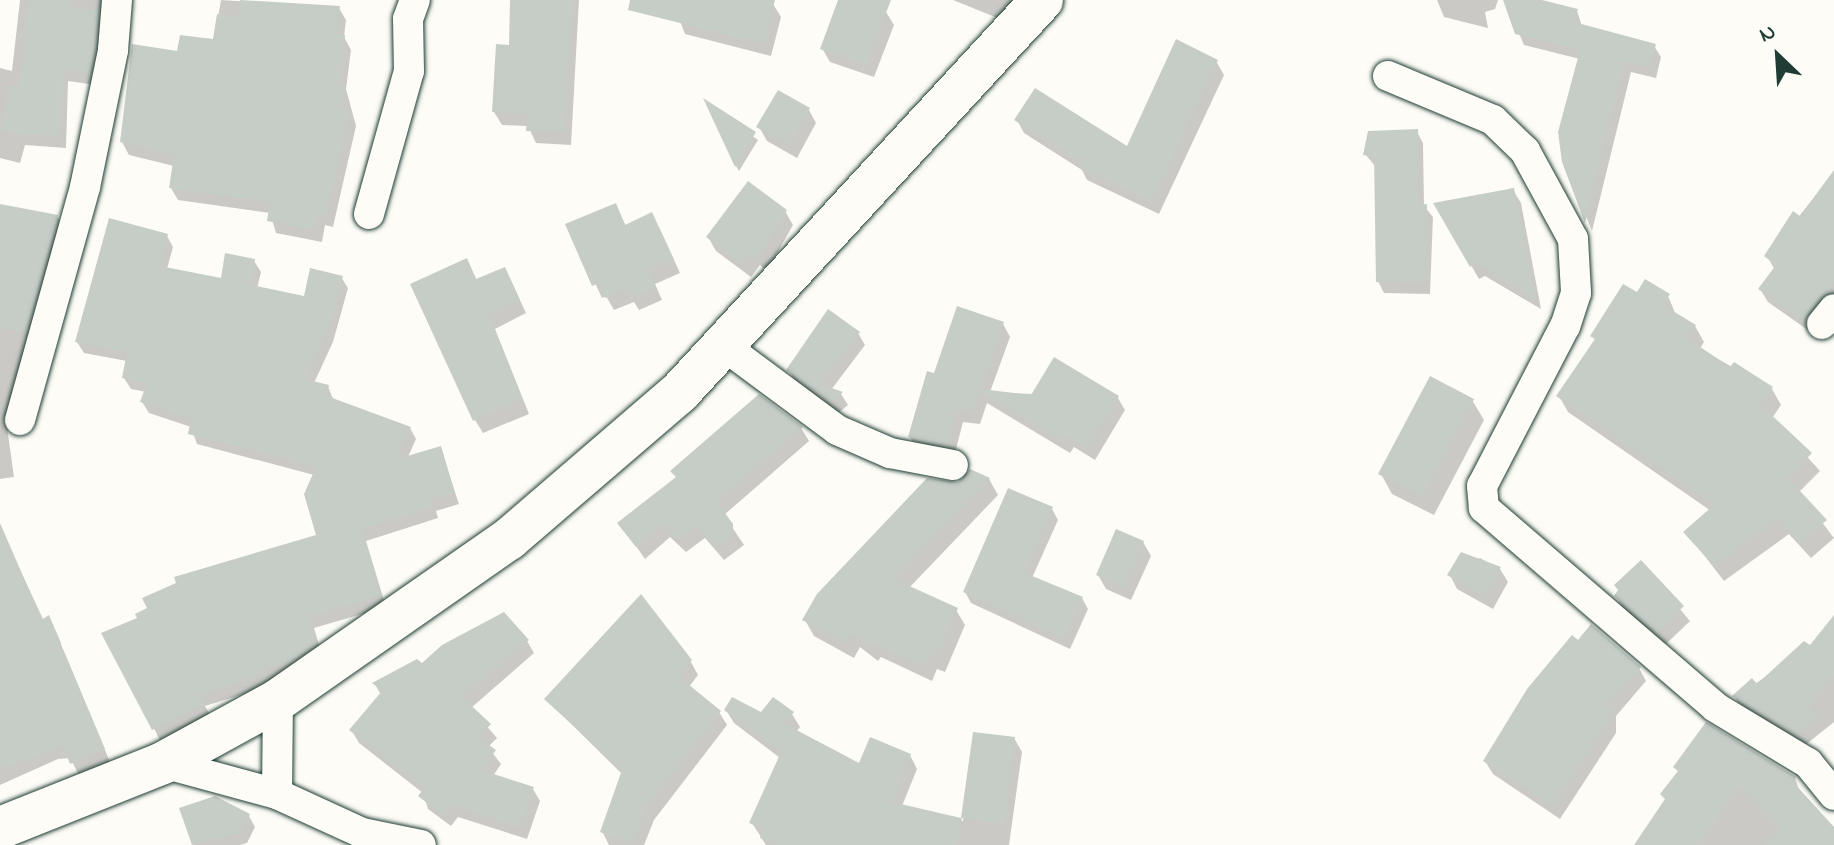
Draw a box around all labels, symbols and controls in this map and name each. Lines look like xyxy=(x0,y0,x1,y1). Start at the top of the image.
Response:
north arrow xyxy=(1738,16,1818,96)
text: N xyxy=(1754,17,1781,52)

